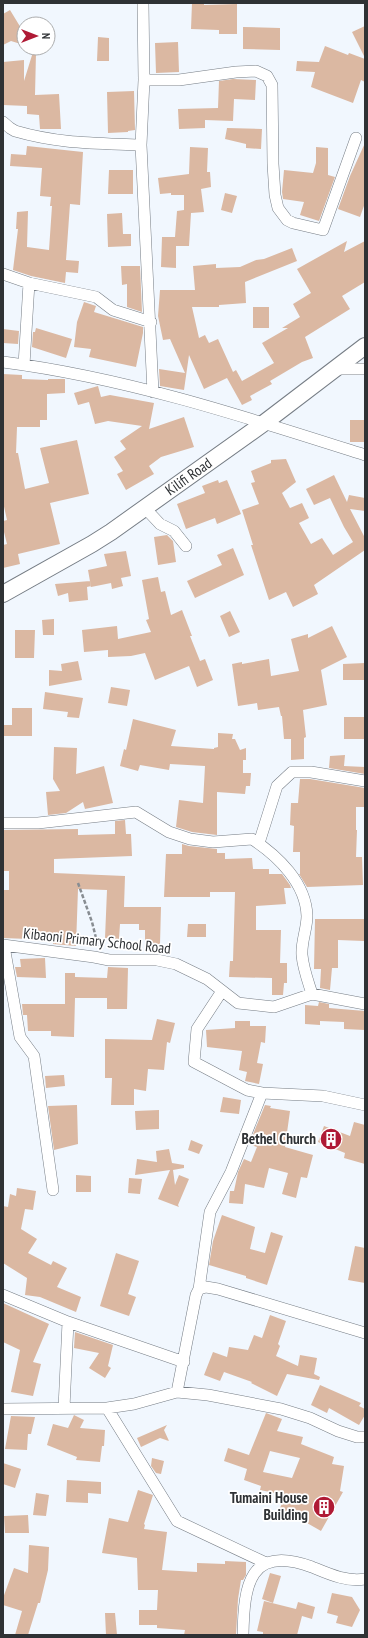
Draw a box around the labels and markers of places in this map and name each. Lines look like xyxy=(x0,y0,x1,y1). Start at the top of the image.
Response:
building icon: Bethel Church xyxy=(318,1126,344,1152)
place label: Bethel Church xyxy=(242,1129,316,1148)
place label: Tumaini House Building xyxy=(230,1488,308,1524)
building icon: Tumaini House Building xyxy=(311,1494,337,1520)

